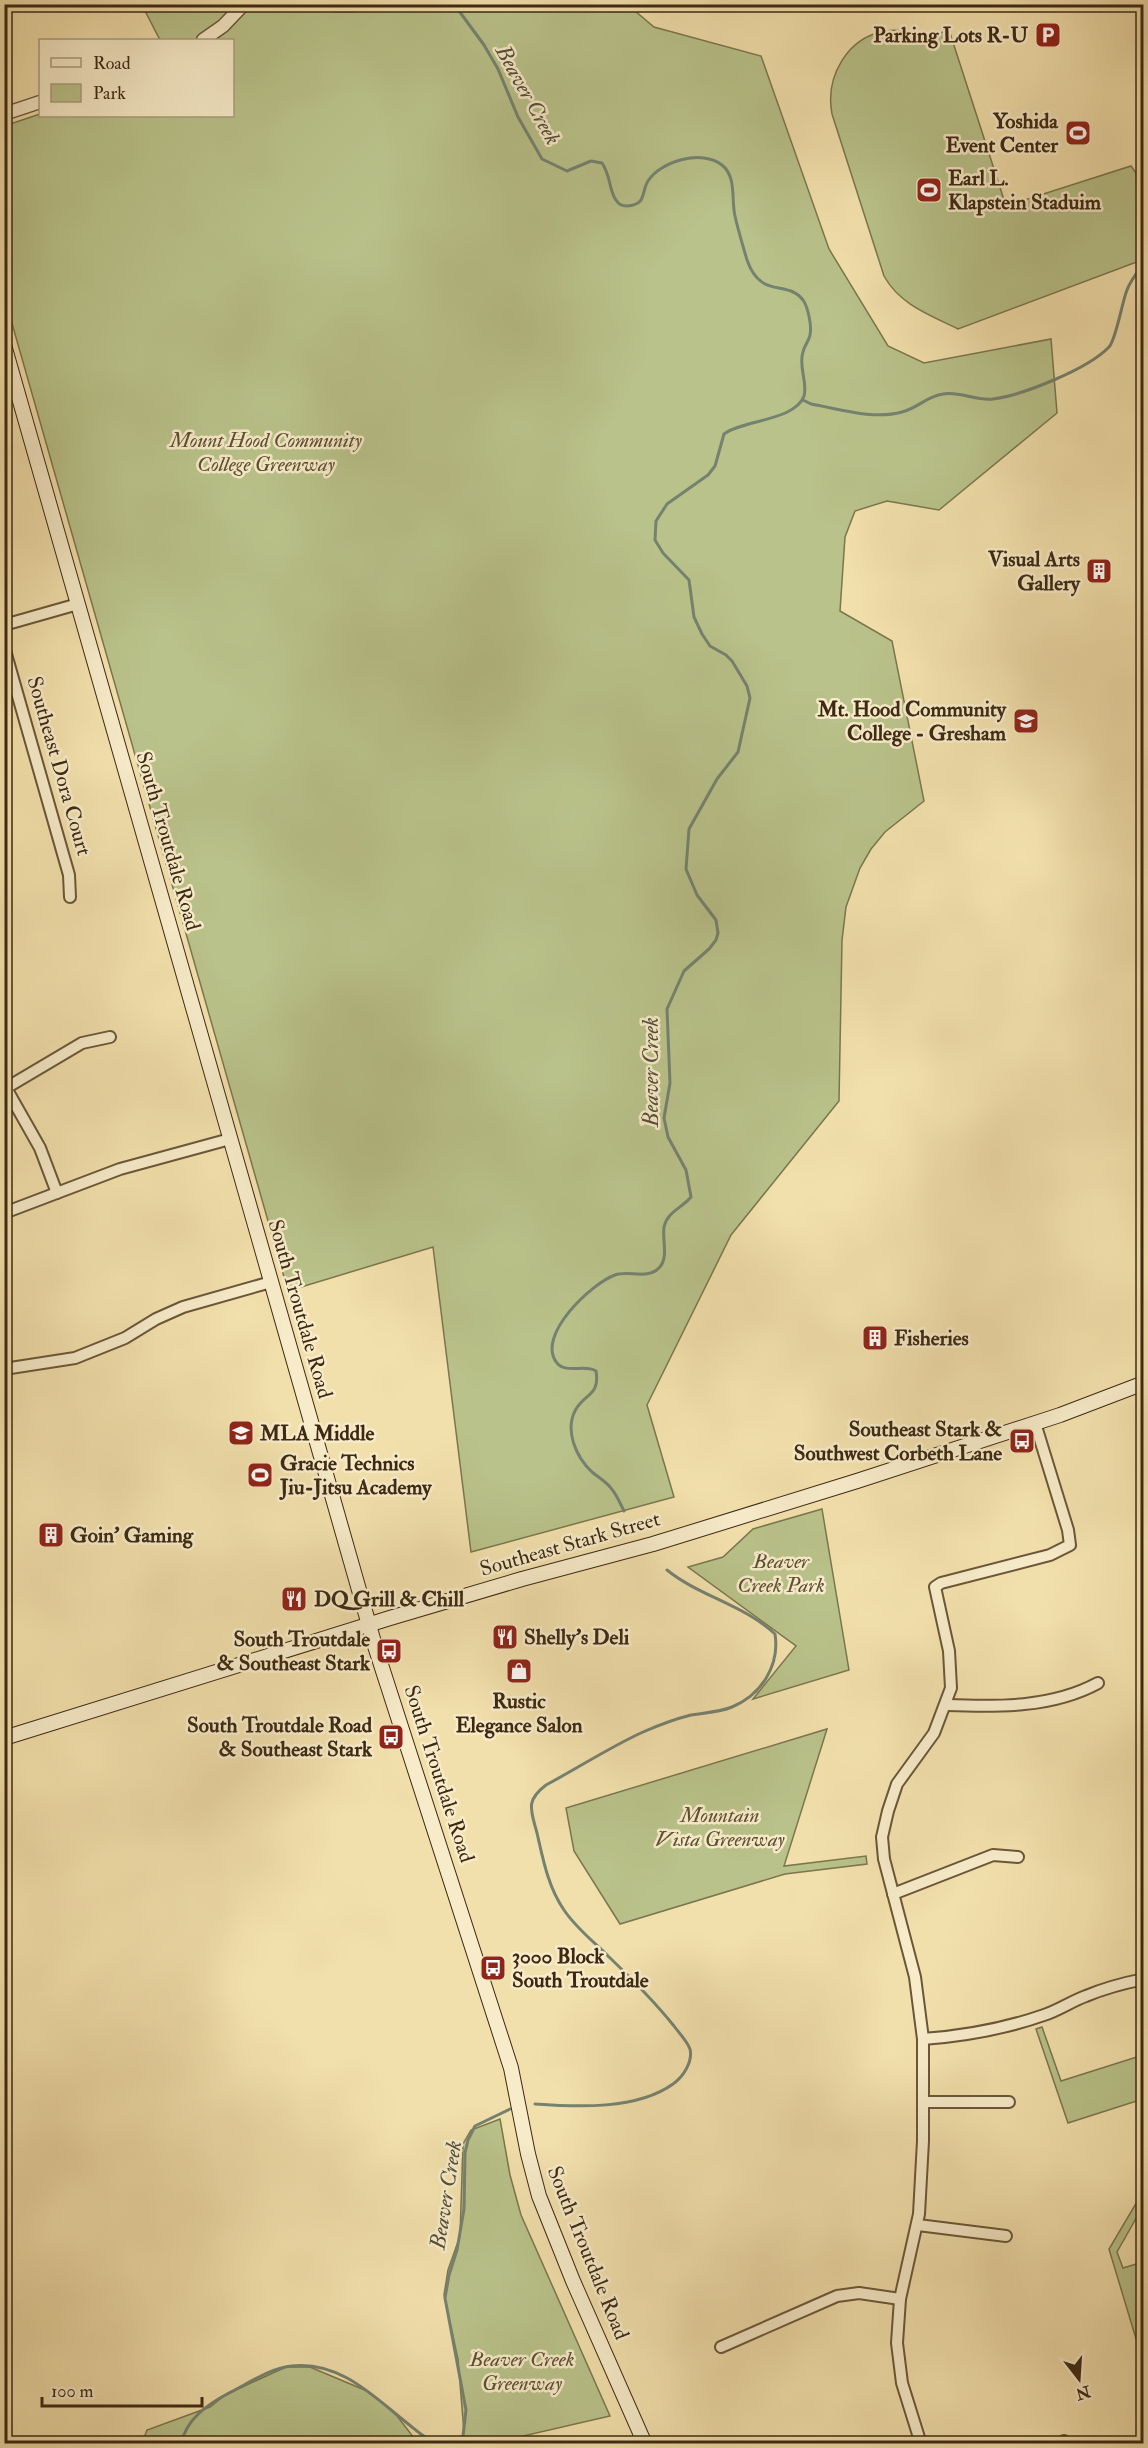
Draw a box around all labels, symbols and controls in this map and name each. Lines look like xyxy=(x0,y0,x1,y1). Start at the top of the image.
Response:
parking icon: Parking Lots R-U xyxy=(1033,20,1063,50)
place label: Parking Lots R-U xyxy=(873,22,1028,49)
legend xyxy=(39,39,234,117)
water label: Beaver Creek xyxy=(489,39,567,150)
text: Road xyxy=(93,52,131,75)
text: Park xyxy=(93,82,126,105)
place label: Yoshida Event Center xyxy=(945,108,1059,159)
sports icon: Yoshida Event Center xyxy=(1063,118,1093,148)
place label: Earl L. Klapstein Staduim xyxy=(948,165,1102,216)
sports icon: Earl L. Klapstein Staduim xyxy=(914,175,944,205)
park label: Mount Hood Community College Greenway xyxy=(168,427,363,478)
place label: Visual Arts Gallery xyxy=(987,546,1081,597)
building icon: Visual Arts Gallery xyxy=(1084,556,1114,586)
street label: Southeast Dora Court xyxy=(20,673,98,859)
place label: Mt. Hood Community College - Gresham xyxy=(817,696,1007,747)
school or university icon: Mt. Hood Community College - Gresham xyxy=(1011,706,1041,736)
street label: South Troutdale Road xyxy=(130,748,207,934)
water label: Beaver Creek xyxy=(637,1017,665,1128)
street label: South Troutdale Road xyxy=(262,1216,339,1402)
building icon: Fisheries xyxy=(860,1323,890,1353)
place label: Fisheries xyxy=(894,1325,969,1352)
place label: Southeast Stark & Southwest Corbeth Lane xyxy=(794,1416,1002,1467)
school or university icon: MLA Middle xyxy=(226,1418,256,1448)
place label: MLA Middle xyxy=(259,1420,374,1447)
bus stop icon: Southeast Stark & Southwest Corbeth Lane xyxy=(1007,1426,1037,1456)
place label: Gracie Technics Jiu-Jitsu Academy xyxy=(279,1450,432,1501)
sports icon: Gracie Technics Jiu-Jitsu Academy xyxy=(245,1460,275,1490)
street label: Southeast Stark Street xyxy=(477,1505,663,1583)
building icon: Goin' Gaming xyxy=(36,1520,66,1550)
place label: Goin' Gaming xyxy=(70,1522,194,1549)
park label: Beaver Creek Park xyxy=(737,1548,825,1599)
restaurant icon: DQ Grill & Chill xyxy=(279,1584,309,1614)
place label: DQ Grill & Chill xyxy=(314,1586,465,1613)
restaurant icon: Shelly's Deli xyxy=(490,1622,520,1652)
place label: Shelly's Deli xyxy=(524,1624,630,1651)
place label: South Troutdale & Southeast Stark xyxy=(217,1626,371,1677)
bus stop icon: South Troutdale & Southeast Stark xyxy=(374,1636,404,1666)
shop icon: Rustic Elegance Salon xyxy=(504,1656,534,1686)
street label: South Troutdale Road xyxy=(398,1682,481,1867)
place label: Rustic Elegance Salon xyxy=(455,1688,583,1739)
place label: South Troutdale Road & Southeast Stark xyxy=(187,1712,373,1763)
bus stop icon: South Troutdale Road & Southeast Stark xyxy=(376,1722,406,1752)
park label: Mountain Vista Greenway xyxy=(655,1802,786,1853)
place label: 3000 Block South Troutdale xyxy=(512,1943,649,1994)
bus stop icon: 3000 Block South Troutdale xyxy=(478,1953,508,1983)
water label: Beaver Creek xyxy=(423,2139,468,2252)
street label: South Troutdale Road xyxy=(541,2162,635,2344)
park label: Beaver Creek Greenway xyxy=(469,2346,574,2397)
north arrow xyxy=(1049,2349,1109,2409)
scale bar xyxy=(42,2370,202,2408)
text: 100 m xyxy=(51,2380,94,2403)
text: N xyxy=(1073,2380,1094,2404)

